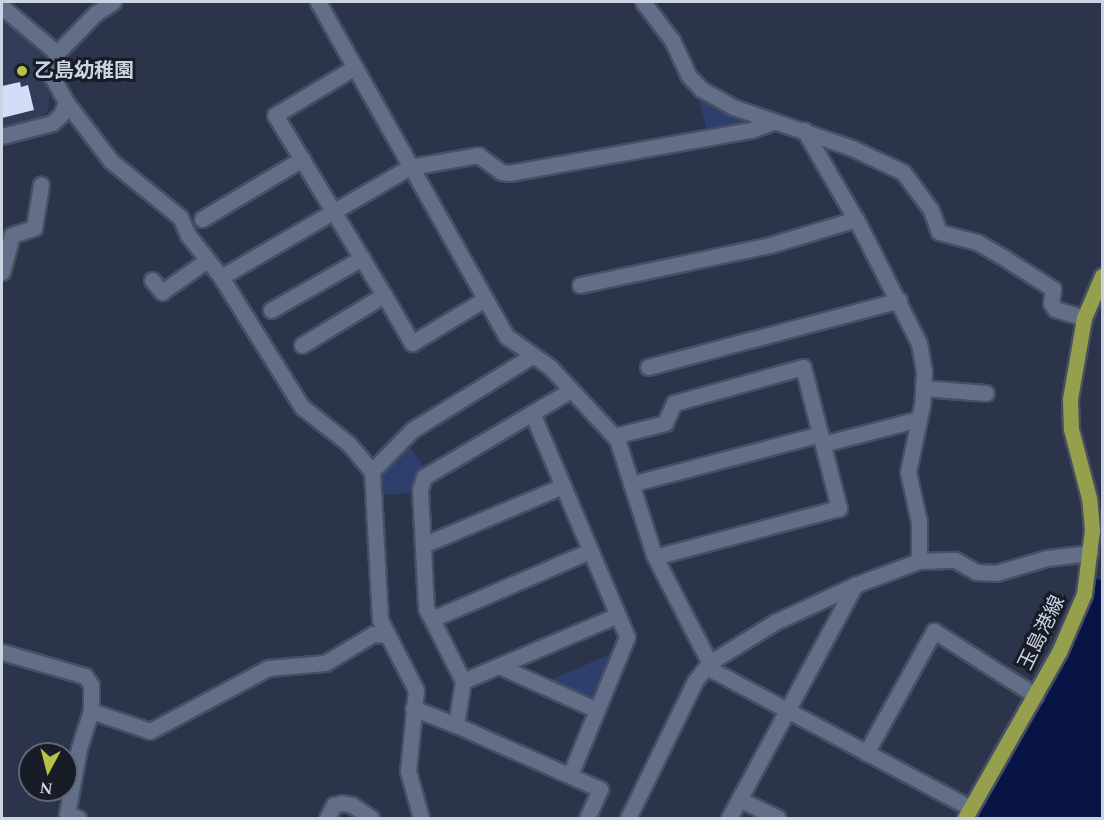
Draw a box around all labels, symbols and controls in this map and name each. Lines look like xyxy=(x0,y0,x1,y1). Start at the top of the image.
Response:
place label: 乙島幼稚園 xyxy=(34,59,134,83)
marker: 乙島幼稚園 xyxy=(15,64,29,78)
street label: 玉島港線 xyxy=(1014,592,1070,674)
north arrow xyxy=(18,742,78,802)
text: N xyxy=(38,775,54,801)

